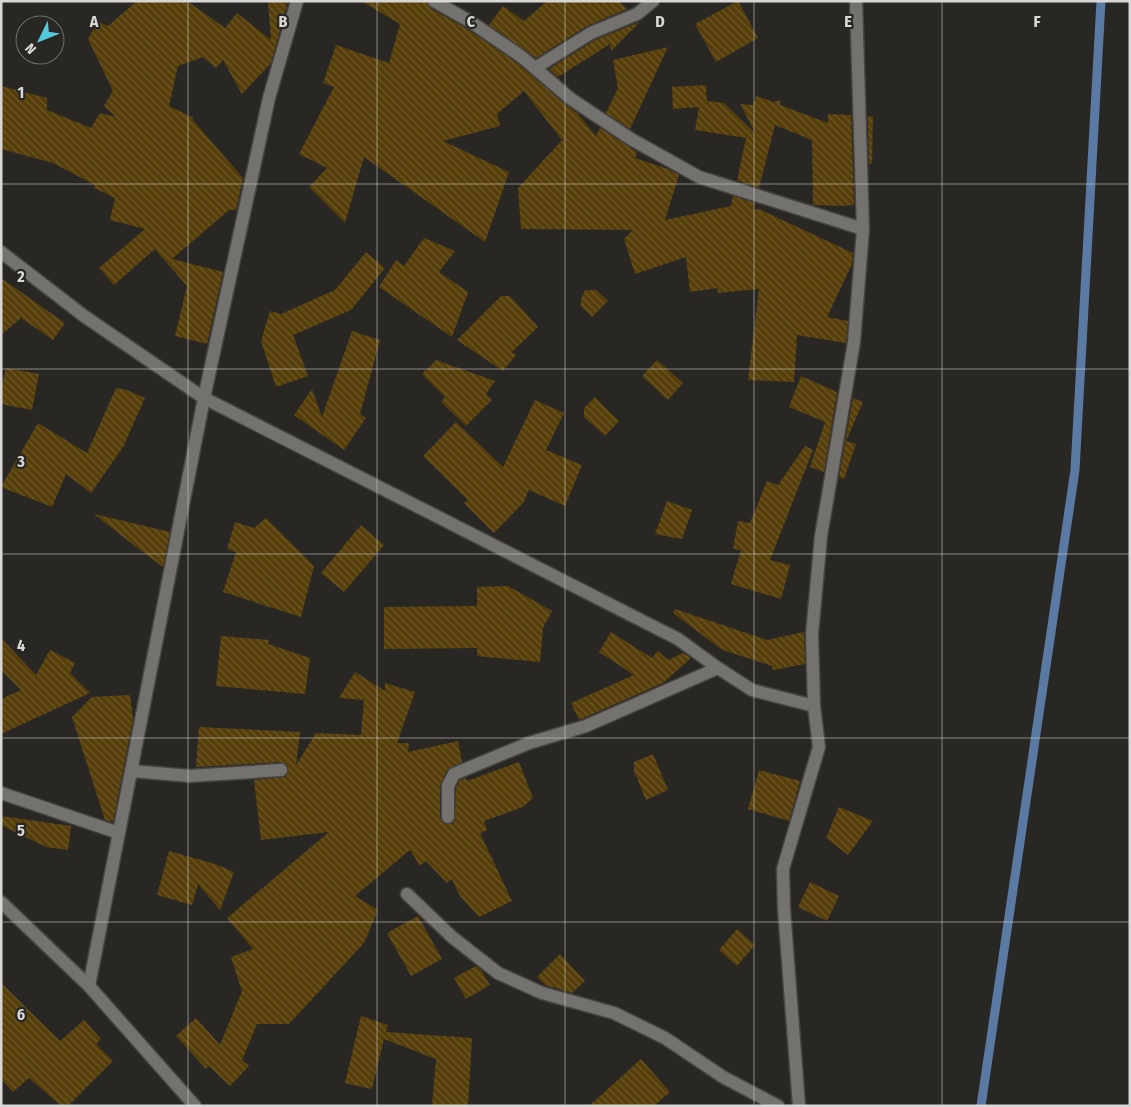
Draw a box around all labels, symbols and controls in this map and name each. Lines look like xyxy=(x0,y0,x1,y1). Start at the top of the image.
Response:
text: A xyxy=(89,12,99,31)
text: B xyxy=(279,12,288,31)
text: C xyxy=(467,12,476,31)
text: D xyxy=(655,12,665,31)
text: E xyxy=(844,12,852,31)
text: F xyxy=(1033,12,1041,31)
north arrow xyxy=(15,15,65,65)
text: N xyxy=(22,40,40,57)
text: 1 xyxy=(18,83,24,102)
text: 2 xyxy=(16,267,25,286)
text: 3 xyxy=(16,452,25,471)
text: 4 xyxy=(17,636,25,655)
text: 5 xyxy=(17,821,25,840)
text: 6 xyxy=(17,1005,25,1024)

